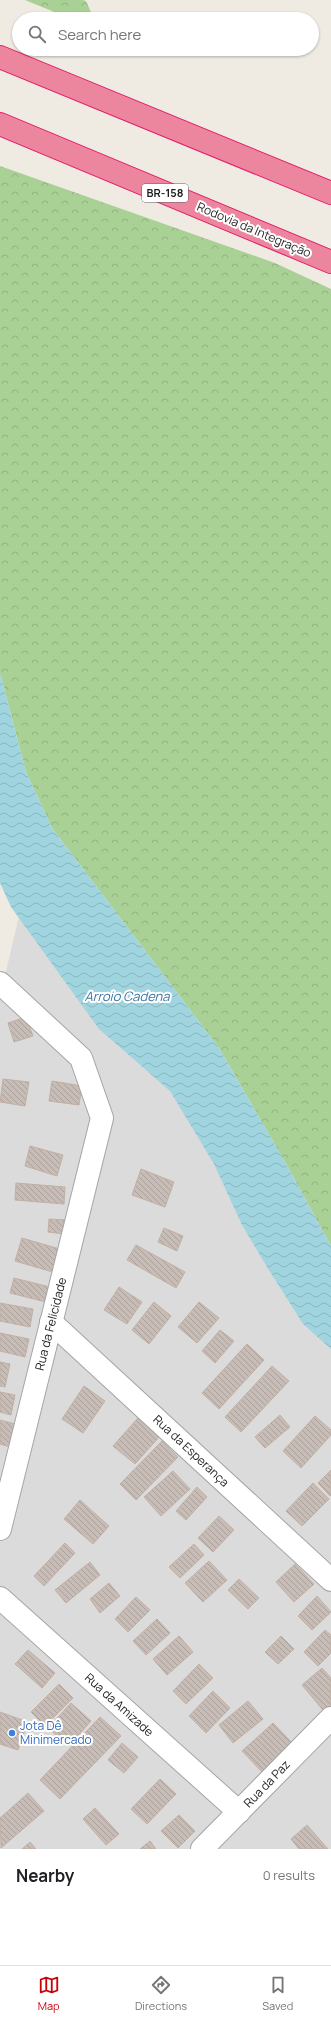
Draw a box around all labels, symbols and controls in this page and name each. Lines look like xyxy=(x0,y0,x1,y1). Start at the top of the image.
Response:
search box xyxy=(12,12,319,56)
icon: search xyxy=(26,23,48,45)
text: Search here xyxy=(58,24,141,45)
road number: BR-158 xyxy=(142,184,188,202)
street label: Rodovia da Integração xyxy=(194,198,314,261)
water label: Arroio Cadena xyxy=(84,987,170,1005)
street label: Rua da Felicidade xyxy=(31,1275,70,1372)
street label: Rua da Esperança xyxy=(150,1411,233,1490)
street label: Rua da Amizade xyxy=(81,1669,157,1740)
place label: Jota Dê Minimercado xyxy=(20,1717,92,1748)
marker: Jota Dê Minimercado xyxy=(7,1728,17,1738)
street label: Rua da Paz xyxy=(240,1756,294,1811)
text: Nearby xyxy=(16,1864,74,1887)
text: 0 results xyxy=(263,1866,315,1884)
tab: Map xyxy=(38,1974,60,2013)
tab: Directions xyxy=(135,1974,187,2013)
tab: Saved xyxy=(262,1974,293,2013)

